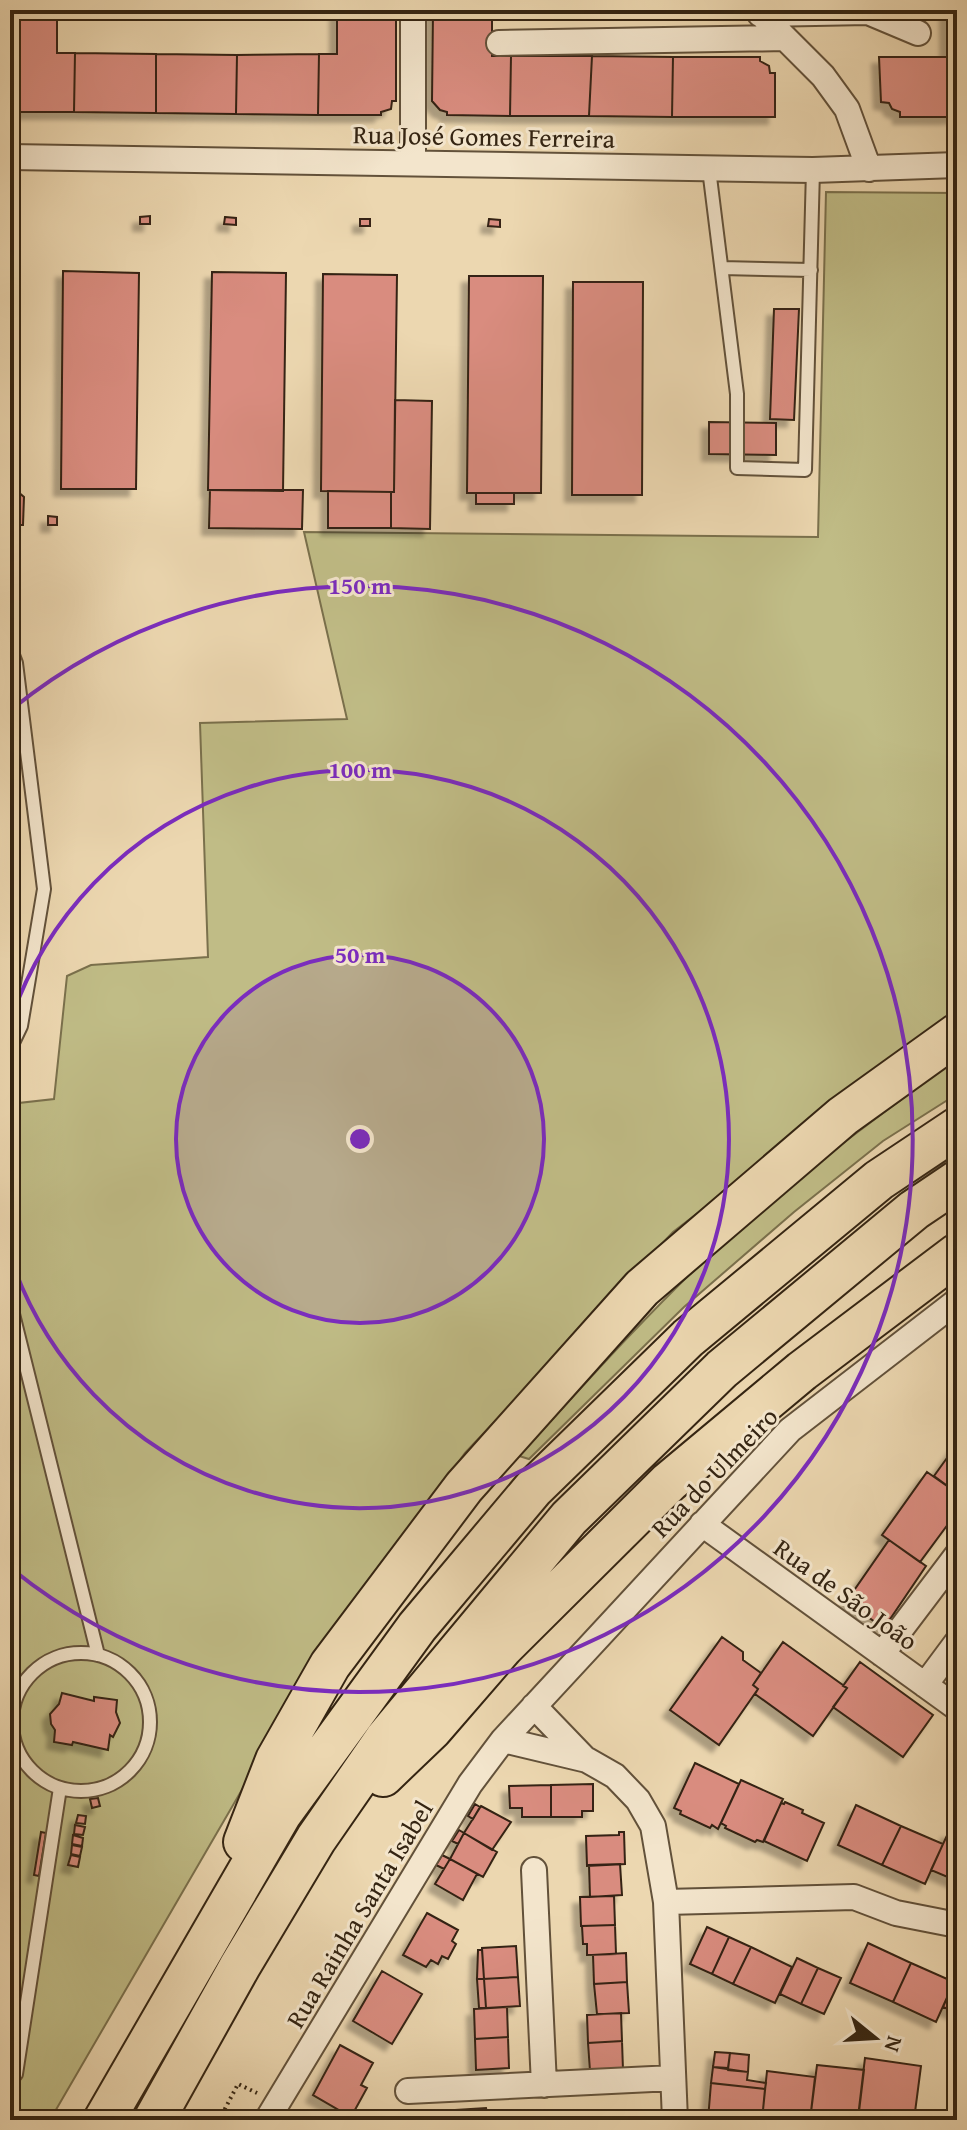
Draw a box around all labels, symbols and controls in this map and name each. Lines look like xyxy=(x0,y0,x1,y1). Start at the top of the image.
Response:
street label: Rua José Gomes Ferreira xyxy=(353,114,616,158)
text: 150 m xyxy=(328,568,392,603)
text: 100 m xyxy=(328,752,392,787)
text: 50 m xyxy=(335,937,386,972)
centre of rings xyxy=(346,1125,374,1153)
street label: Rua do Ulmeiro xyxy=(641,1398,787,1546)
street label: Rua de São João xyxy=(766,1528,926,1660)
street label: Rua Rainha Santa Isabel xyxy=(276,1793,442,2035)
north arrow xyxy=(835,1998,915,2078)
text: N xyxy=(876,2032,912,2056)

